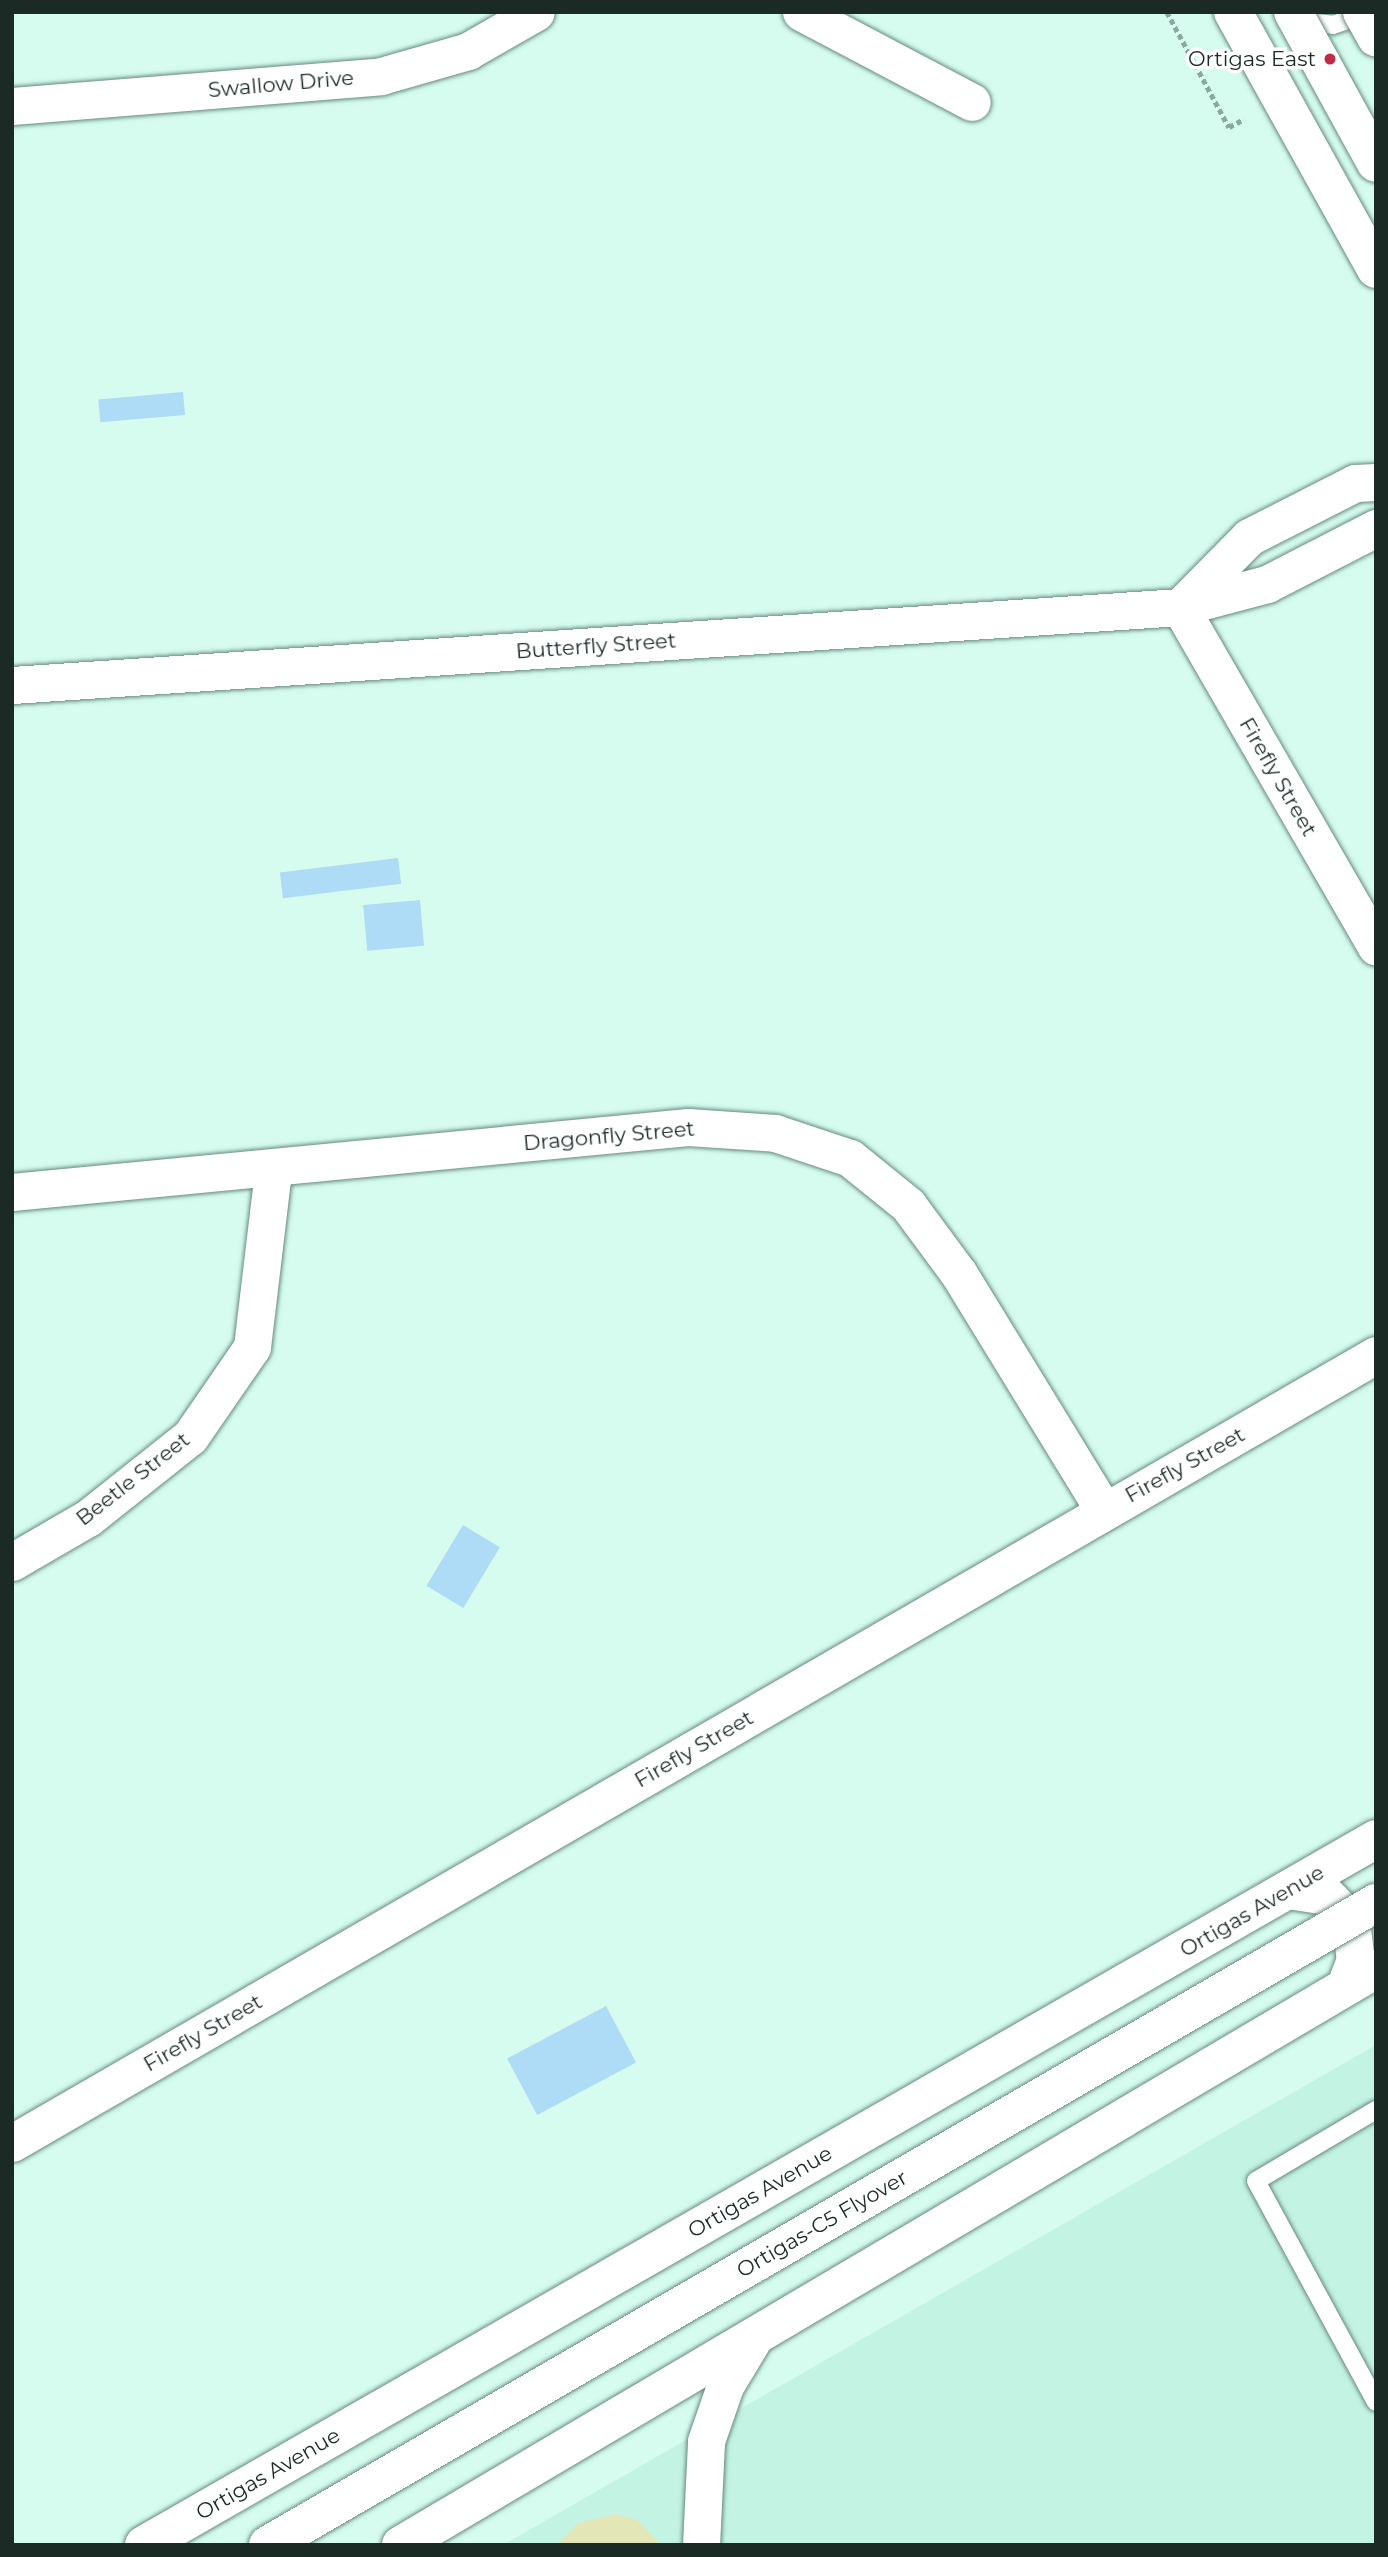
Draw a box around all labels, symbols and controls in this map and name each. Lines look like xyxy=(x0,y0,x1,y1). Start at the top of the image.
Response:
place label: Ortigas East xyxy=(1188,46,1316,72)
marker: Ortigas East xyxy=(1322,51,1338,67)
street label: Swallow Drive xyxy=(207,65,355,103)
street label: Butterfly Street xyxy=(515,628,677,664)
street label: Firefly Street xyxy=(1234,713,1322,841)
street label: Dragonfly Street xyxy=(522,1116,696,1156)
street label: Firefly Street xyxy=(1121,1422,1249,1508)
street label: Beetle Street xyxy=(71,1427,195,1531)
street label: Firefly Street xyxy=(630,1705,758,1793)
street label: Ortigas Avenue xyxy=(1175,1860,1329,1962)
street label: Firefly Street xyxy=(139,1989,267,2077)
street label: Ortigas Avenue xyxy=(683,2141,837,2243)
street label: Ortigas-C5 Flyover xyxy=(732,2165,912,2283)
street label: Ortigas Avenue xyxy=(191,2423,345,2525)

